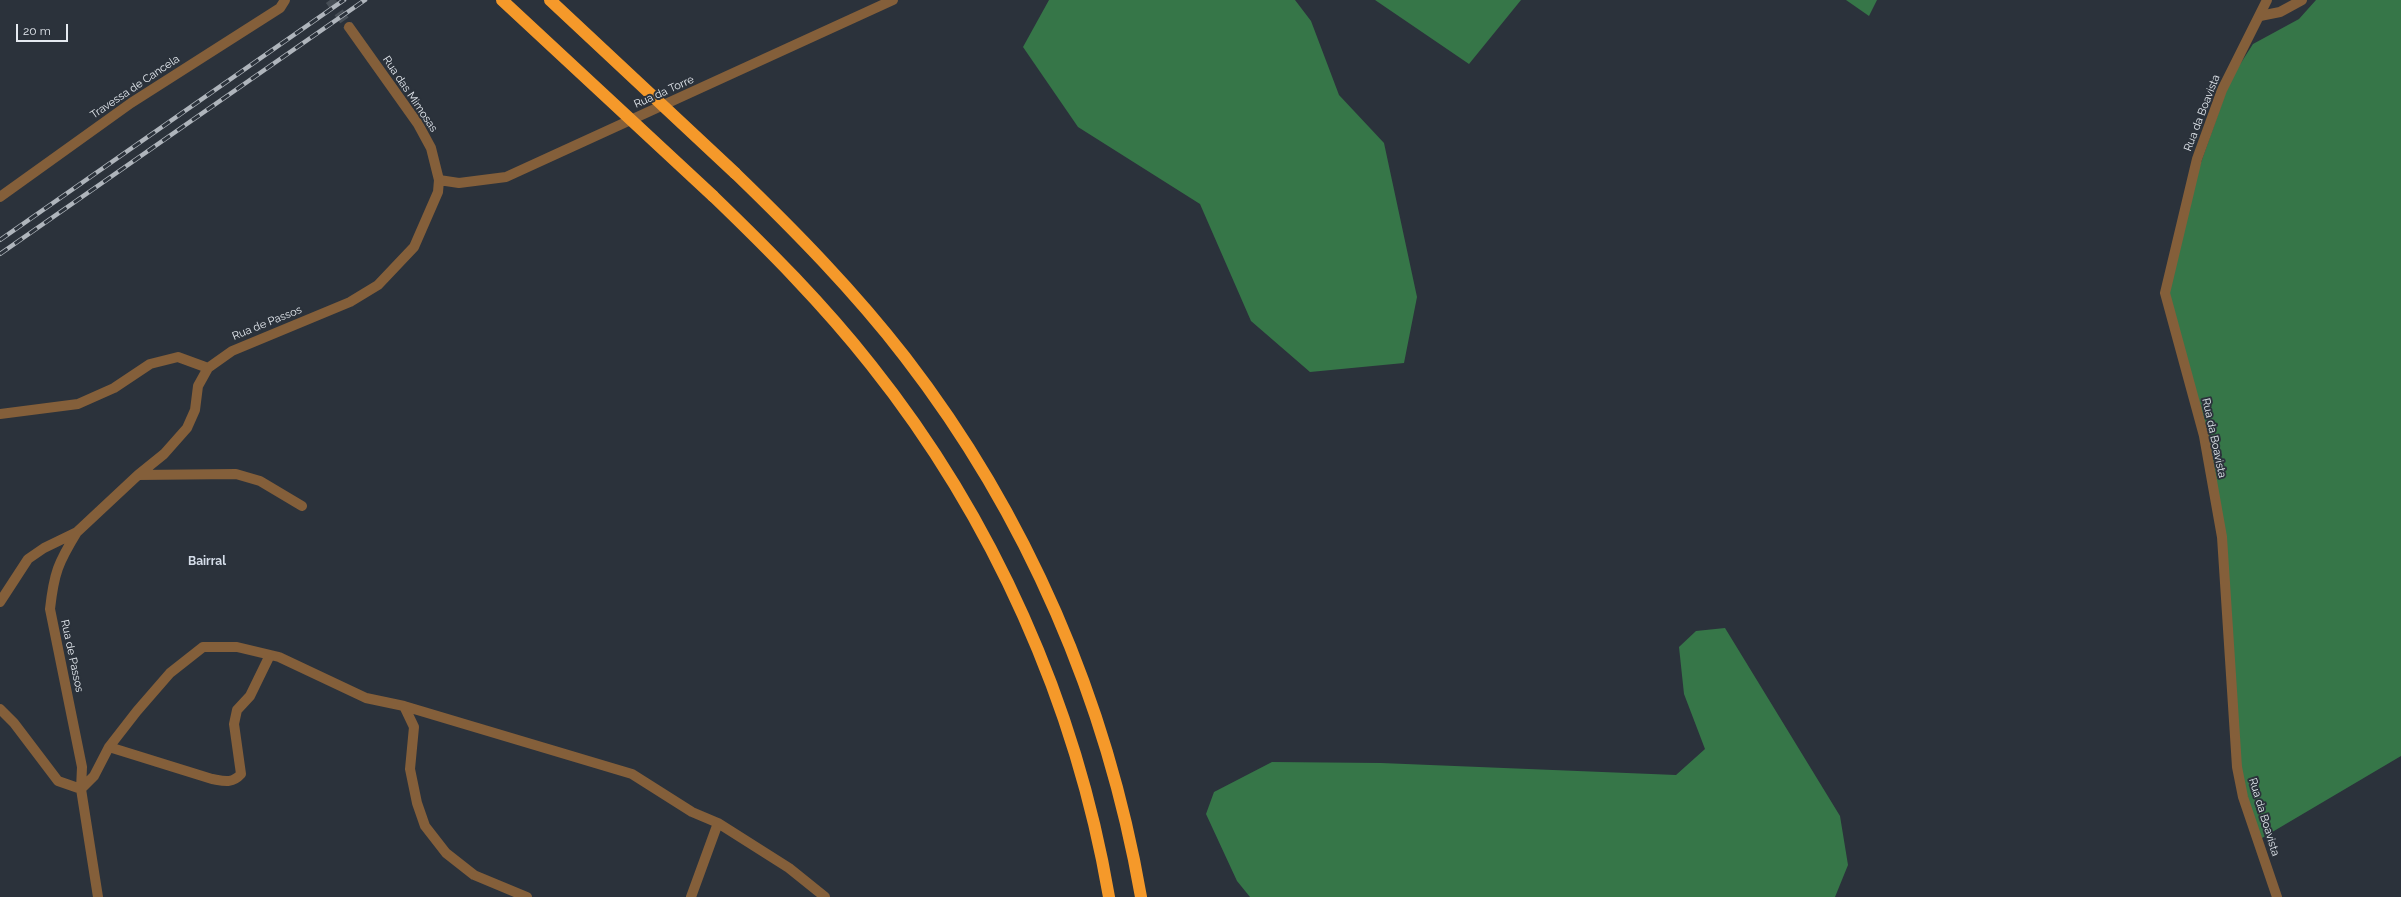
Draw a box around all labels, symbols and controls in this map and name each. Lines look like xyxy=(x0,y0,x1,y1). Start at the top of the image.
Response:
scale bar xyxy=(18,16,70,42)
text: 20 m xyxy=(23,24,51,38)
street label: Travessa de Cancela xyxy=(88,52,182,122)
street label: Rua das Mimosas xyxy=(380,54,440,134)
street label: Rua da Torre xyxy=(632,73,696,111)
street label: Rua da Boavista xyxy=(2181,73,2223,153)
street label: Rua de Passos xyxy=(230,303,304,343)
street label: Rua da Boavista xyxy=(2199,397,2229,479)
district label: Bairral xyxy=(188,554,226,568)
street label: Rua de Passos xyxy=(58,619,86,693)
street label: Rua da Boavista xyxy=(2246,776,2282,858)

